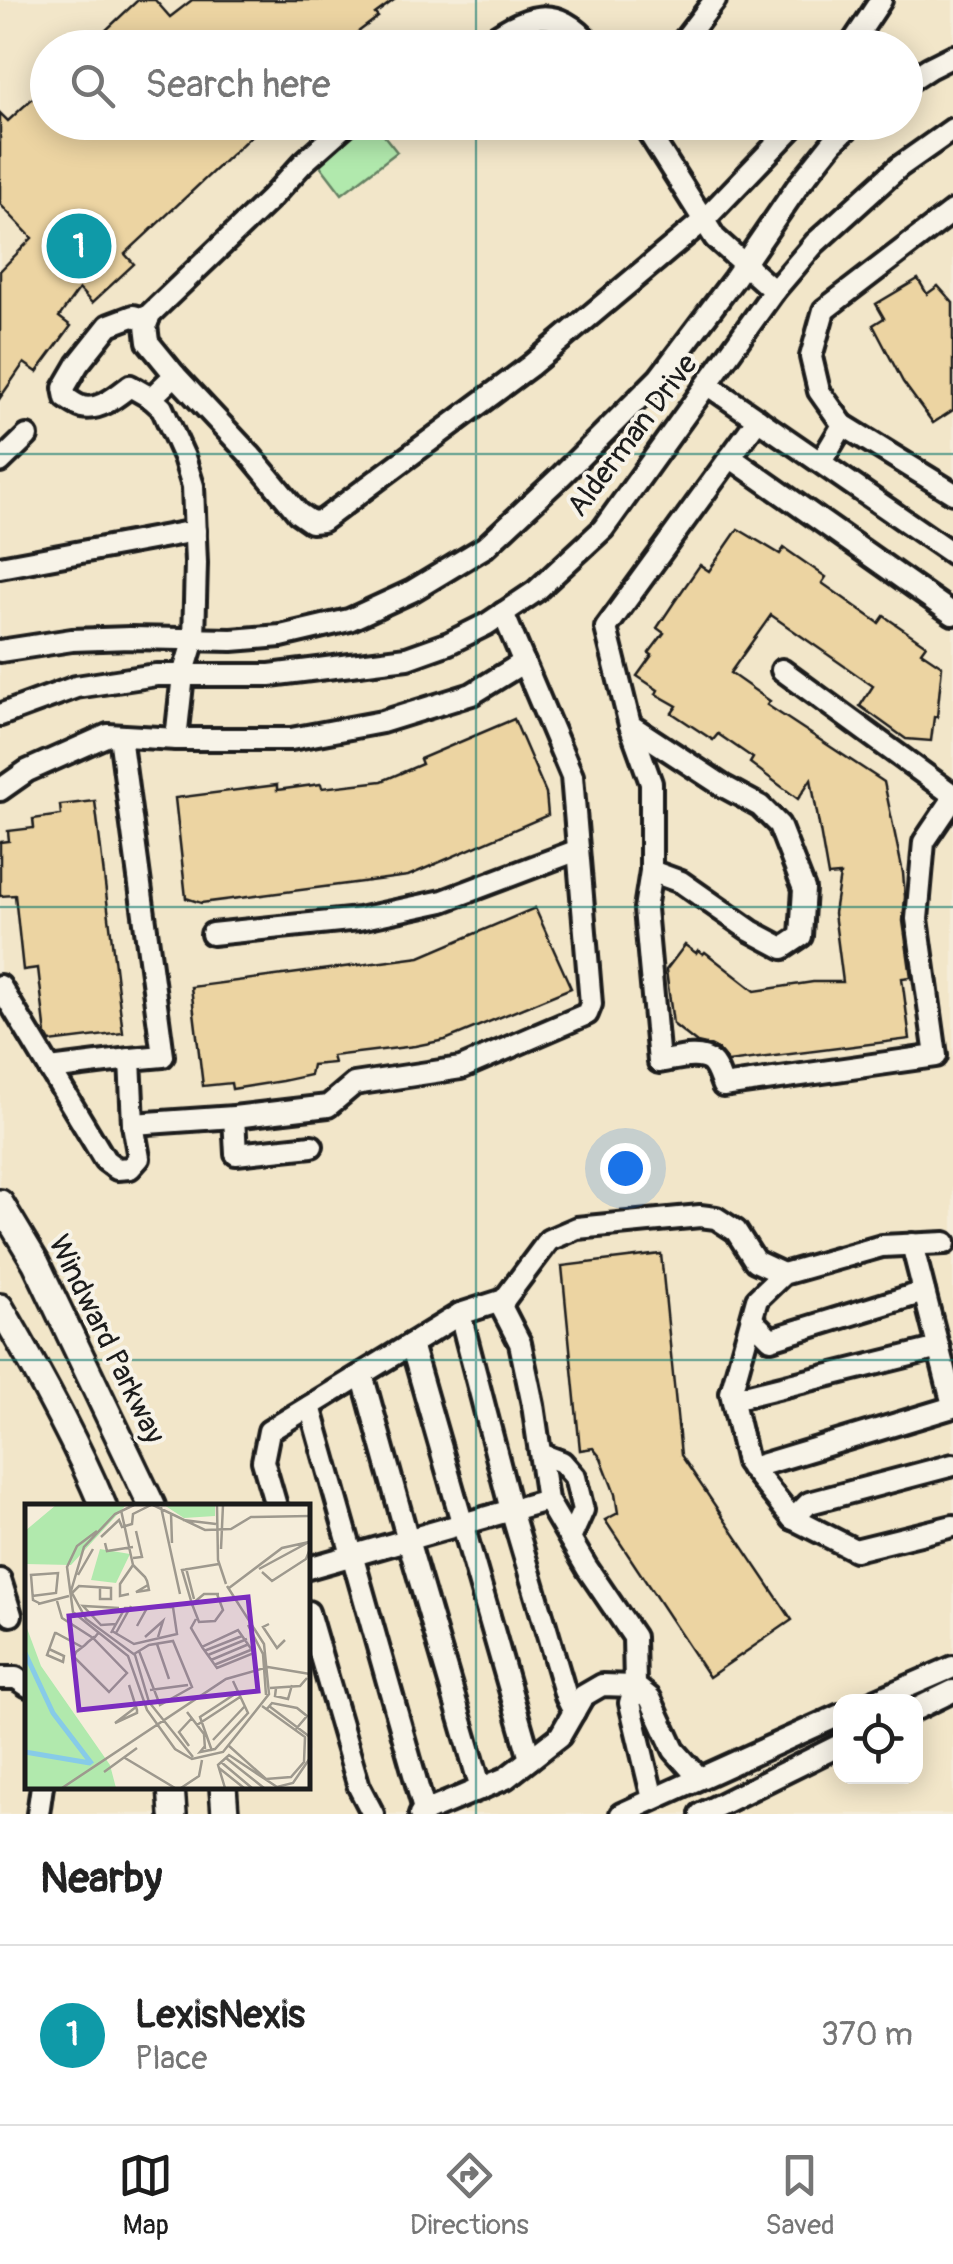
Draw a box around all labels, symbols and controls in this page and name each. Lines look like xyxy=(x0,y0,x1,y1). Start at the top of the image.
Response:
search box xyxy=(30,30,923,140)
icon: search xyxy=(65,58,120,113)
text: Search here xyxy=(145,61,331,109)
pin: 1 xyxy=(46,208,112,284)
street label: Alderman Drive xyxy=(559,346,706,524)
your location xyxy=(600,1143,651,1194)
street label: Windward Parkway xyxy=(40,1229,173,1450)
inset map xyxy=(25,1504,310,1789)
map controls xyxy=(833,1694,923,1784)
button: locate xyxy=(833,1694,923,1784)
text: Nearby xyxy=(40,1853,162,1905)
text: LexisNexis xyxy=(135,1991,305,2039)
text: 1 xyxy=(66,2015,79,2055)
text: 370 m xyxy=(821,2015,913,2055)
text: Place xyxy=(135,2039,207,2079)
tab: Map xyxy=(118,2148,173,2243)
tab: Directions xyxy=(410,2148,529,2243)
tab: Saved xyxy=(765,2148,835,2243)

